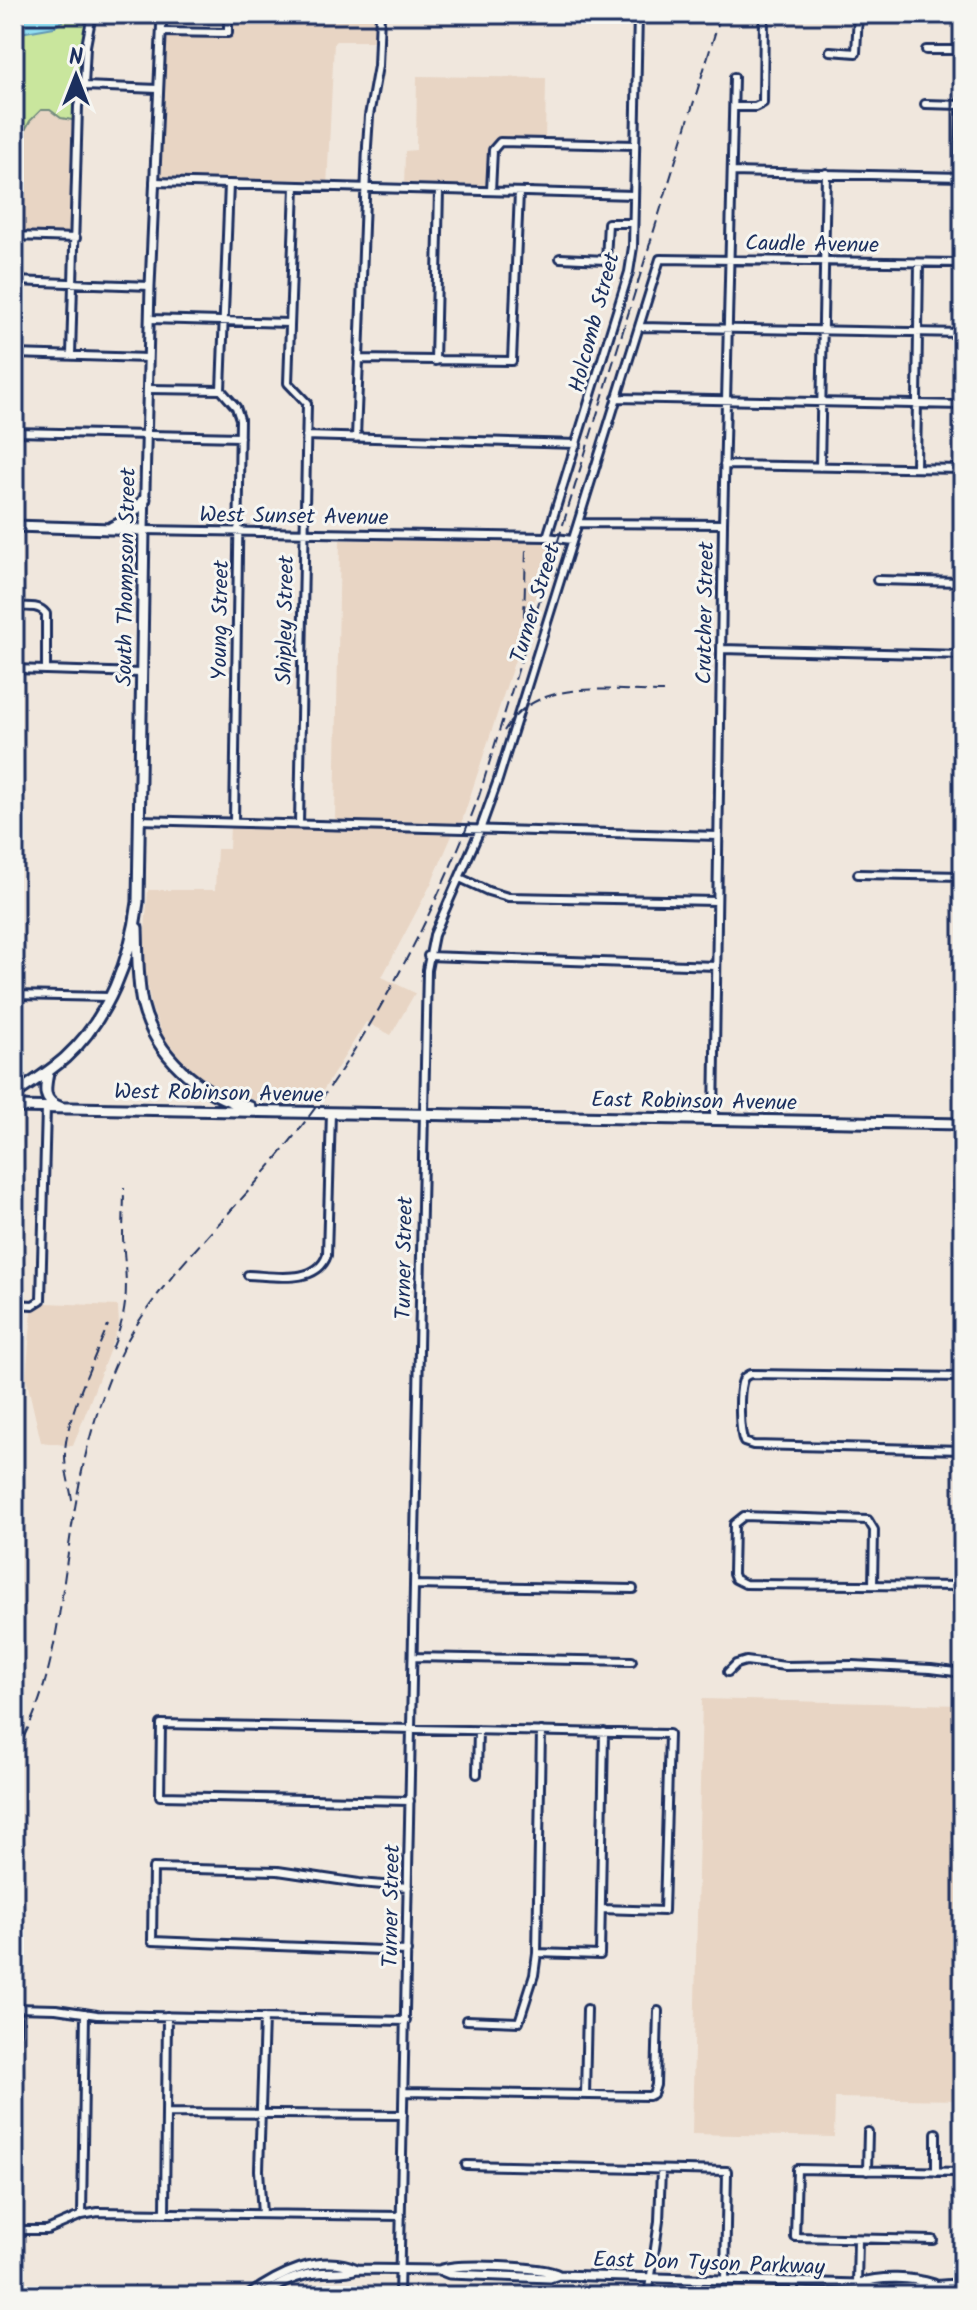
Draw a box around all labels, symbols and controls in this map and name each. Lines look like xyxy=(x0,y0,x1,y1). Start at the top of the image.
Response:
north arrow xyxy=(36,36,116,116)
text: N xyxy=(69,41,83,76)
street label: Caudle Avenue xyxy=(745,227,879,264)
street label: Holcomb Street xyxy=(560,248,631,396)
street label: South Thompson Street xyxy=(108,467,147,687)
street label: West Sunset Avenue xyxy=(199,498,389,537)
street label: Turner Street xyxy=(502,539,571,668)
street label: Crutcher Street xyxy=(688,541,725,685)
street label: Shipley Street xyxy=(268,555,305,685)
street label: Young Street xyxy=(203,559,240,680)
street label: West Robinson Avenue xyxy=(114,1075,324,1114)
street label: East Robinson Avenue xyxy=(591,1083,797,1122)
street label: Turner Street xyxy=(387,1196,424,1320)
street label: Turner Street xyxy=(374,1844,411,1968)
street label: East Don Tyson Parkway xyxy=(592,2243,826,2286)

